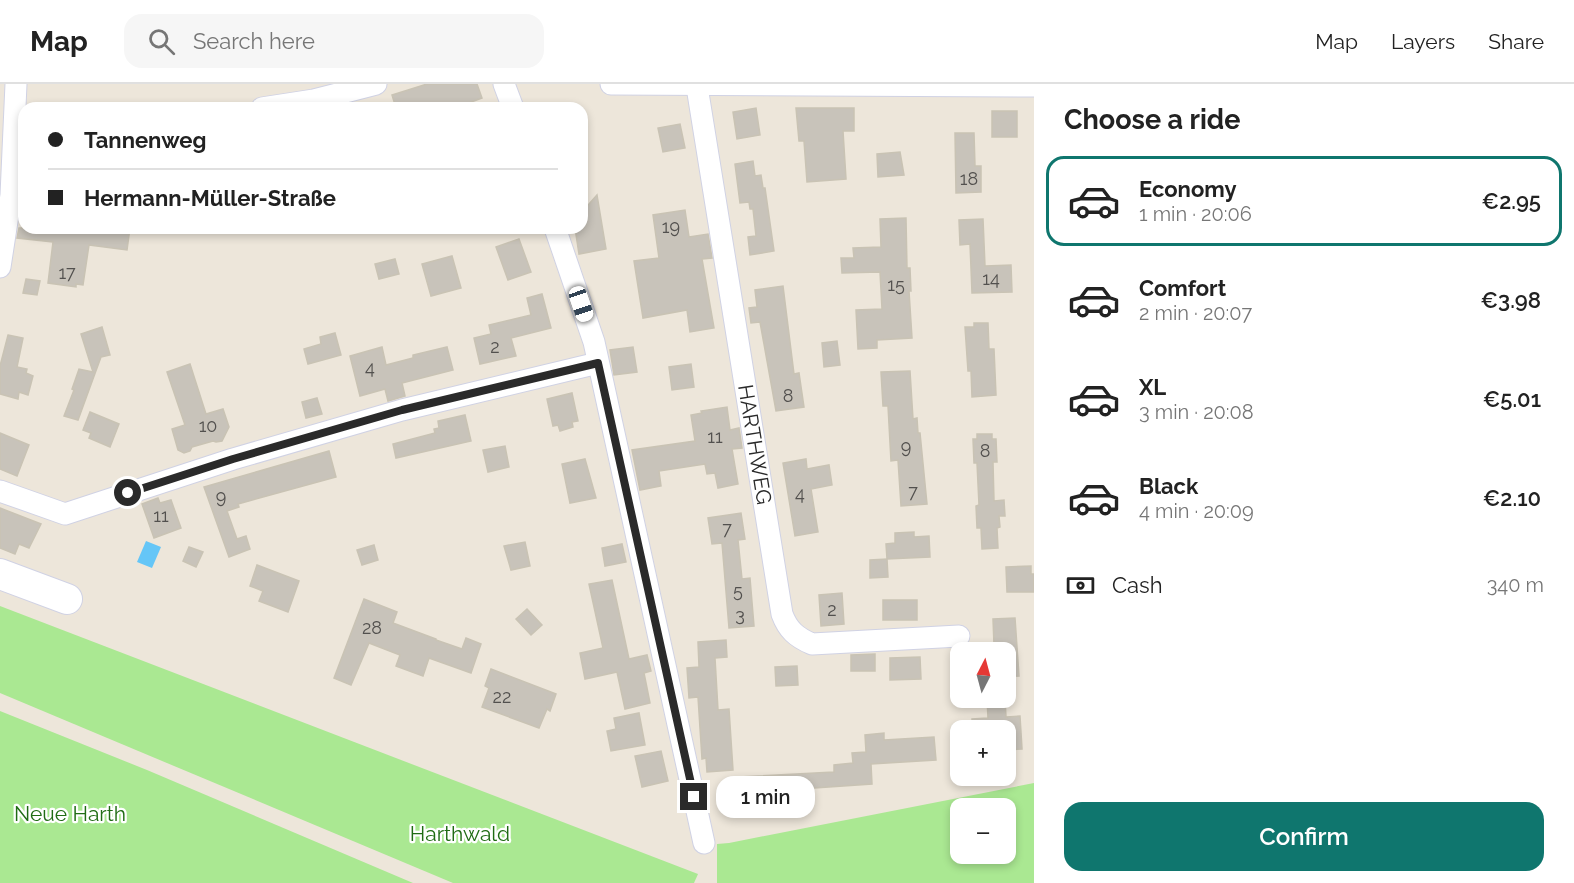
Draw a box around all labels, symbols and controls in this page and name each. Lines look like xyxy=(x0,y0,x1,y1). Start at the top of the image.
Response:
search box xyxy=(124,14,544,68)
text: Map xyxy=(30,25,88,58)
icon: search xyxy=(145,25,178,58)
text: Search here xyxy=(193,28,315,54)
text: Map xyxy=(1315,29,1358,54)
text: Layers xyxy=(1391,29,1455,54)
text: Share xyxy=(1488,29,1544,54)
text: Choose a ride xyxy=(1064,104,1240,135)
text: Tannenweg xyxy=(84,127,206,153)
house number: 18 xyxy=(960,168,978,189)
icon: car xyxy=(1067,174,1121,228)
text: Economy xyxy=(1139,176,1237,202)
text: Hermann-Müller-Straße xyxy=(84,185,336,211)
text: €2.95 xyxy=(1482,188,1541,214)
text: 1 min · 20:06 xyxy=(1139,202,1252,226)
house number: 19 xyxy=(662,216,680,237)
house number: 17 xyxy=(58,262,76,283)
house number: 14 xyxy=(982,268,1000,289)
icon: car xyxy=(1067,273,1121,327)
house number: 15 xyxy=(887,274,905,295)
text: Comfort xyxy=(1139,275,1226,301)
car xyxy=(567,284,595,324)
text: €3.98 xyxy=(1481,287,1541,313)
text: 2 min · 20:07 xyxy=(1139,301,1252,325)
house number: 2 xyxy=(490,336,500,357)
house number: 4 xyxy=(365,357,375,378)
icon: car xyxy=(1067,372,1121,426)
text: XL xyxy=(1139,374,1166,400)
street label: HARTHWEG xyxy=(733,383,777,506)
house number: 8 xyxy=(783,385,793,406)
text: €5.01 xyxy=(1483,386,1541,412)
text: 3 min · 20:08 xyxy=(1139,400,1254,424)
house number: 10 xyxy=(199,415,217,436)
house number: 11 xyxy=(707,426,723,447)
house number: 9 xyxy=(901,436,911,457)
house number: 8 xyxy=(980,440,990,461)
icon: car xyxy=(1067,471,1121,525)
text: Black xyxy=(1139,473,1198,499)
route start xyxy=(114,479,141,506)
house number: 7 xyxy=(908,481,918,502)
house number: 4 xyxy=(795,483,805,504)
text: €2.10 xyxy=(1483,485,1541,511)
house number: 9 xyxy=(216,486,226,507)
text: 4 min · 20:09 xyxy=(1139,499,1254,523)
house number: 11 xyxy=(153,505,169,526)
house number: 7 xyxy=(722,518,732,539)
icon: cash xyxy=(1064,569,1097,602)
text: Cash xyxy=(1112,572,1163,598)
text: 340 m xyxy=(1487,573,1544,597)
house number: 5 xyxy=(733,580,743,601)
house number: 2 xyxy=(827,599,837,620)
house number: 3 xyxy=(735,604,745,625)
house number: 28 xyxy=(362,617,382,638)
north arrow xyxy=(950,642,1016,708)
map controls xyxy=(950,642,1016,864)
house number: 22 xyxy=(493,686,511,707)
button: + xyxy=(950,720,1016,786)
callout: 1 min xyxy=(715,776,814,818)
route end xyxy=(680,783,707,810)
text: 1 min xyxy=(741,785,790,809)
button: − xyxy=(950,798,1016,864)
park label: Neue Harth xyxy=(14,801,126,826)
button: Confirm xyxy=(1064,802,1544,871)
park label: Harthwald xyxy=(410,821,510,846)

